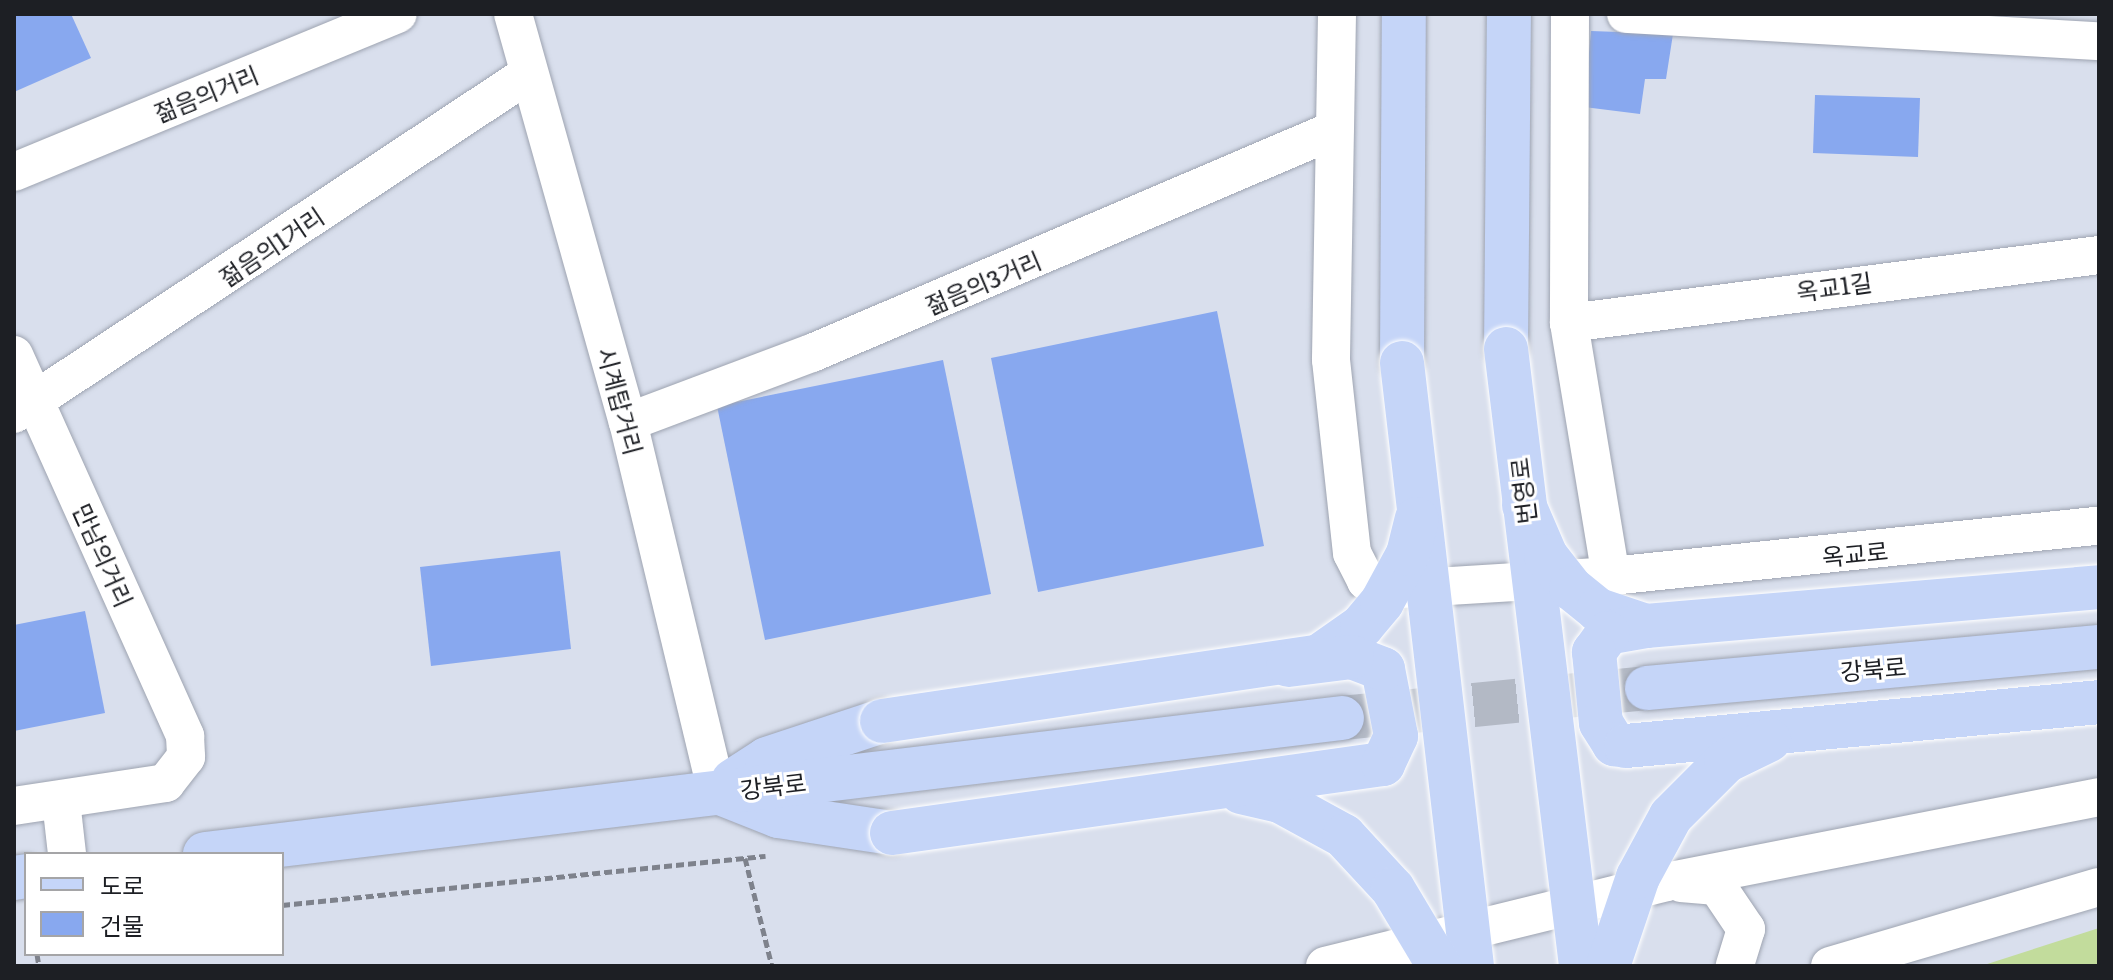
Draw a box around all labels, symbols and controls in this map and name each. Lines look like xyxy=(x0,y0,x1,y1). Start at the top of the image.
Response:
street label: 젊음의거리 xyxy=(149,59,263,127)
street label: 젊음의1거리 xyxy=(213,200,329,292)
street label: 젊음의3거리 xyxy=(921,245,1045,319)
street label: 옥교1길 xyxy=(1794,266,1874,306)
street label: 시계탑거리 xyxy=(593,344,649,458)
street label: 번영로 xyxy=(1504,456,1540,526)
street label: 만남의거리 xyxy=(68,499,140,611)
street label: 옥교로 xyxy=(1821,535,1889,571)
street label: 강북로 xyxy=(1839,651,1907,685)
street label: 강북로 xyxy=(738,767,808,803)
legend xyxy=(24,852,284,956)
text: 도로 xyxy=(100,867,144,902)
text: 건물 xyxy=(100,907,144,942)

